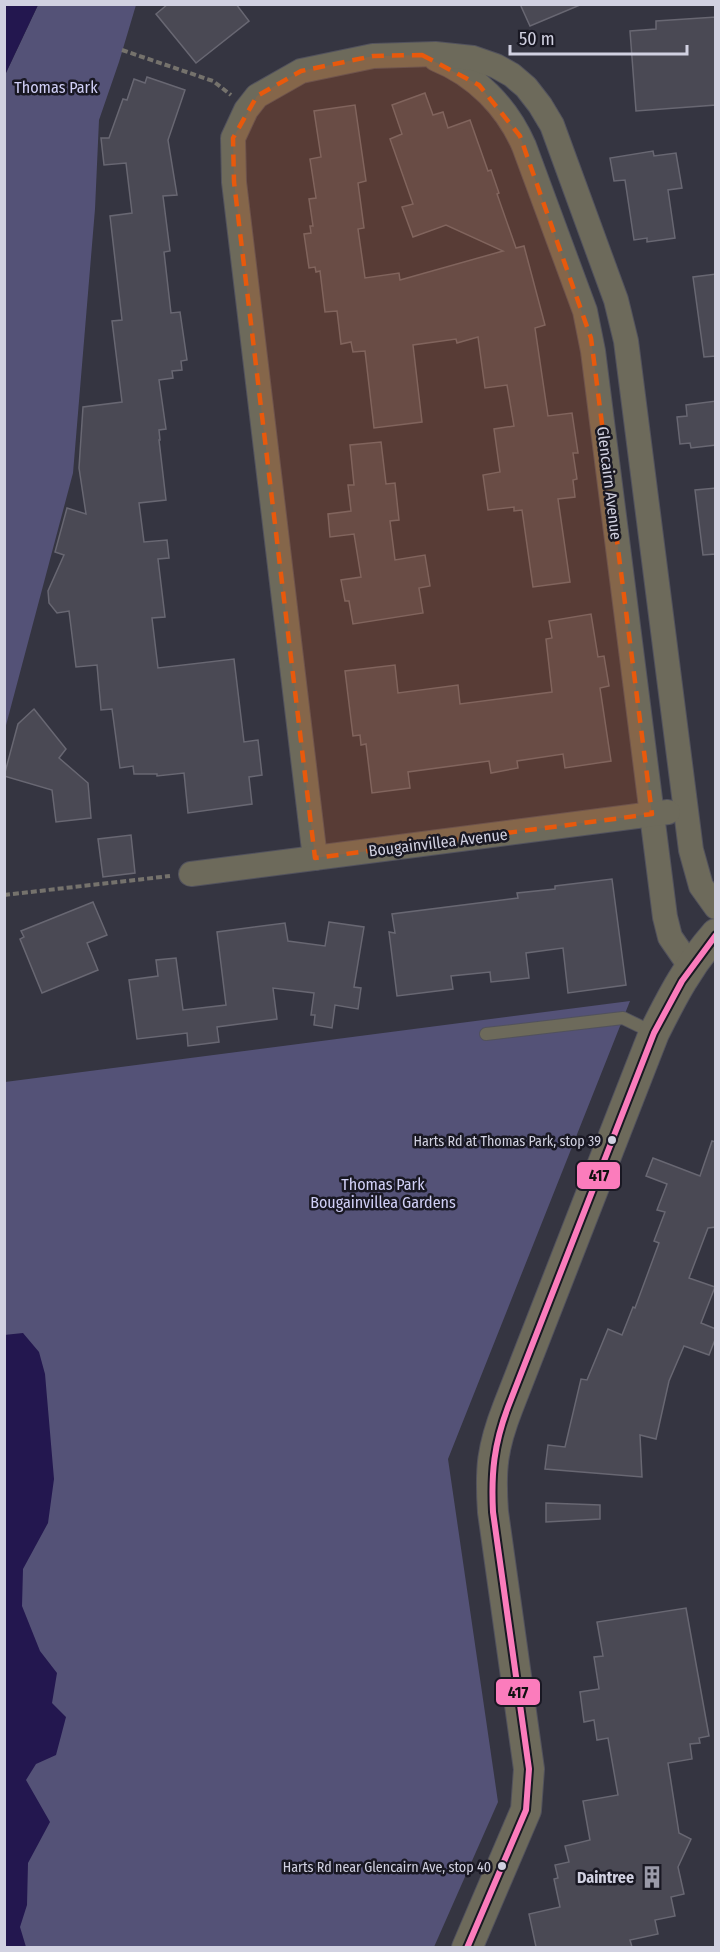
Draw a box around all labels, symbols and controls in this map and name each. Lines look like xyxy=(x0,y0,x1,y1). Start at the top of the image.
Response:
scale bar xyxy=(510,18,687,56)
text: 50 m xyxy=(519,28,555,50)
park label: Thomas Park xyxy=(14,78,98,97)
street label: Glencairn Avenue xyxy=(593,425,626,541)
street label: Bougainvillea Avenue xyxy=(367,825,509,860)
place label: Harts Rd at Thomas Park, stop 39 xyxy=(413,1133,601,1150)
marker: Harts Rd at Thomas Park, stop 39 xyxy=(606,1134,618,1146)
line badge: 417 xyxy=(576,1161,621,1190)
text: 417 xyxy=(589,1166,610,1185)
park label: Thomas Park Bougainvillea Gardens xyxy=(310,1175,456,1212)
line badge: 417 xyxy=(495,1678,541,1706)
text: 417 xyxy=(508,1683,529,1702)
place label: Harts Rd near Glencairn Ave, stop 40 xyxy=(283,1859,491,1876)
marker: Harts Rd near Glencairn Ave, stop 40 xyxy=(496,1860,508,1872)
building icon: Daintree xyxy=(639,1864,665,1890)
place label: Daintree xyxy=(577,1868,634,1887)

